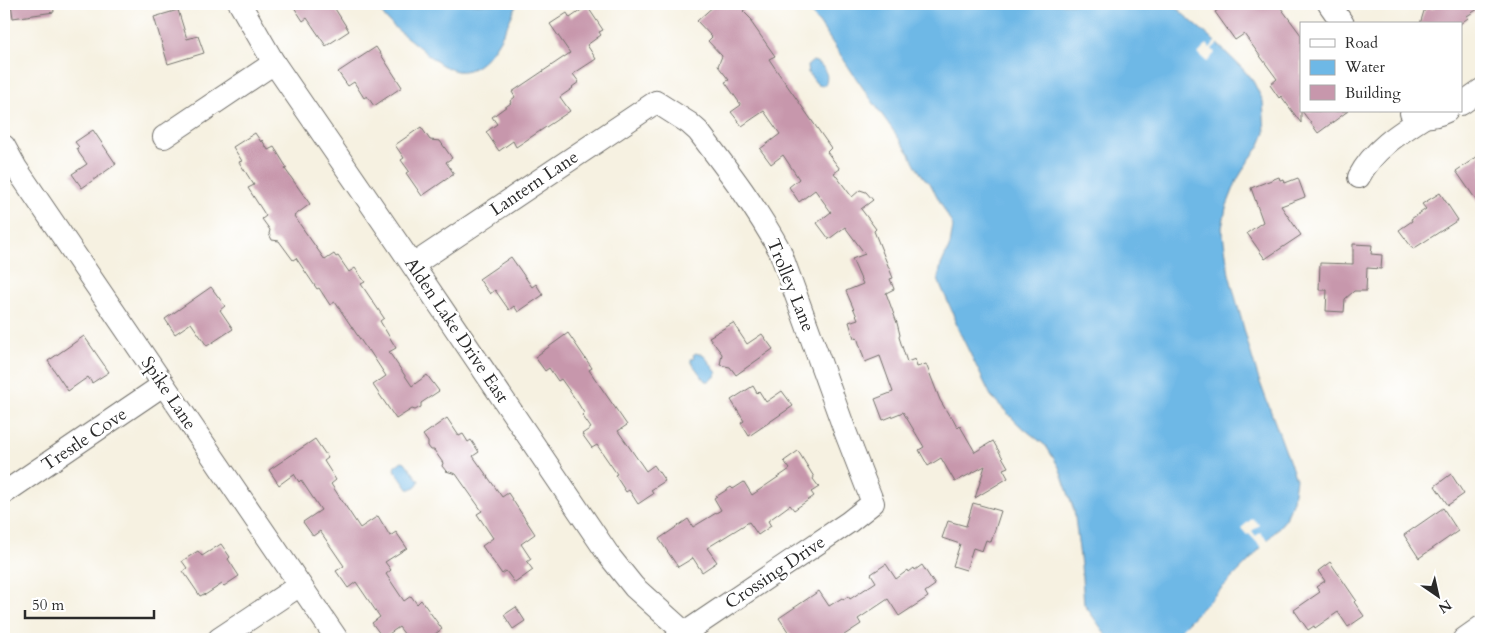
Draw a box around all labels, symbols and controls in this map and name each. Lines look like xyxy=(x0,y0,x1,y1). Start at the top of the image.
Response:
legend xyxy=(1300,22,1462,112)
text: Road xyxy=(1345,33,1378,53)
text: Water xyxy=(1344,57,1386,77)
text: Building xyxy=(1345,83,1401,103)
street label: Lantern Lane xyxy=(485,145,583,222)
street label: Trolley Lane xyxy=(761,235,821,335)
street label: Alden Lake Drive East xyxy=(399,253,515,408)
street label: Spike Lane xyxy=(135,352,202,435)
street label: Trestle Cove xyxy=(37,402,132,477)
street label: Crossing Drive xyxy=(720,530,830,615)
north arrow xyxy=(1412,570,1462,620)
scale bar xyxy=(25,588,154,620)
text: 50 m xyxy=(32,595,64,615)
text: N xyxy=(1435,595,1455,618)

